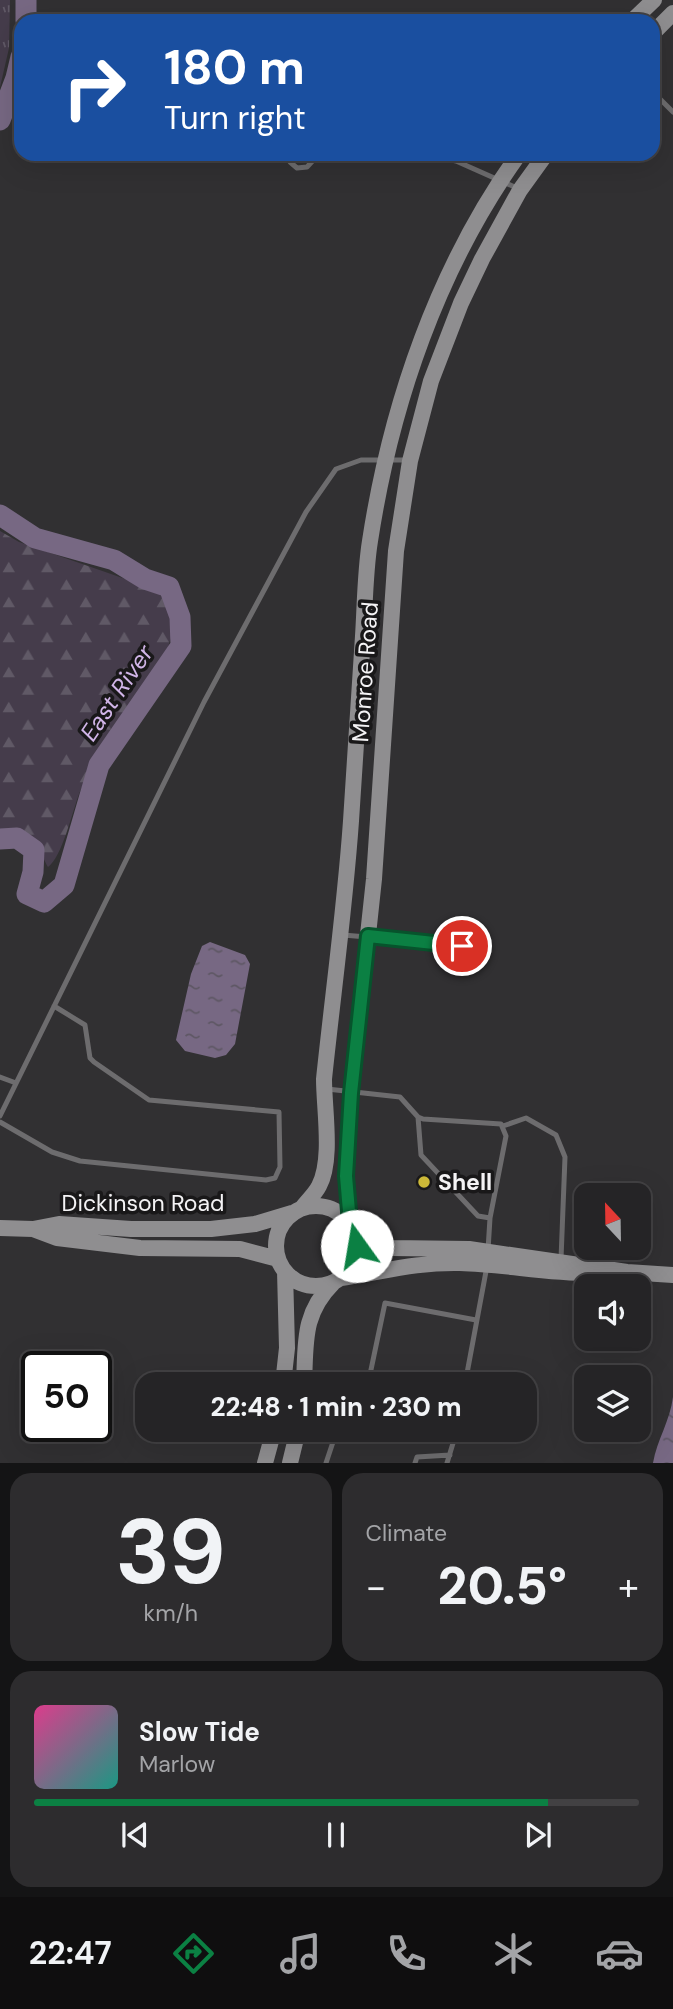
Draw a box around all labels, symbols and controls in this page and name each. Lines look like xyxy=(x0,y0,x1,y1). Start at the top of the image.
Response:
text: 180 m xyxy=(164,35,305,99)
icon: right xyxy=(49,42,140,133)
text: Turn right xyxy=(164,97,306,139)
street label: Monroe Road xyxy=(345,601,385,743)
water label: East River xyxy=(73,638,161,747)
pin xyxy=(432,916,492,976)
icon: arrive xyxy=(443,927,481,965)
place label: Shell xyxy=(438,1167,492,1197)
marker: Shell xyxy=(416,1174,432,1190)
north arrow xyxy=(574,1183,651,1260)
map controls xyxy=(574,1183,651,1442)
street label: Dickinson Road xyxy=(62,1188,224,1218)
position arrow xyxy=(320,1209,394,1283)
button: sound xyxy=(574,1274,651,1351)
speed limit sign: 50 xyxy=(21,1351,112,1442)
button: layers xyxy=(574,1365,651,1442)
text: 22:48 · 1 min · 230 m xyxy=(210,1390,462,1424)
text: 39 xyxy=(116,1493,226,1611)
text: Climate xyxy=(366,1518,447,1548)
text: 20.5° xyxy=(438,1552,567,1620)
text: − xyxy=(366,1562,386,1612)
text: + xyxy=(618,1562,639,1612)
text: km/h xyxy=(144,1598,198,1628)
text: Slow Tide xyxy=(139,1715,260,1749)
text: Marlow xyxy=(139,1749,215,1779)
icon: previous xyxy=(116,1816,154,1854)
icon: pause xyxy=(317,1816,355,1854)
icon: next xyxy=(519,1816,557,1854)
icon: directions xyxy=(169,1929,218,1978)
icon: music xyxy=(276,1929,325,1978)
icon: phone xyxy=(382,1929,431,1978)
icon: climate xyxy=(489,1929,538,1978)
icon: car xyxy=(595,1929,644,1978)
text: 22:47 xyxy=(29,1932,112,1974)

